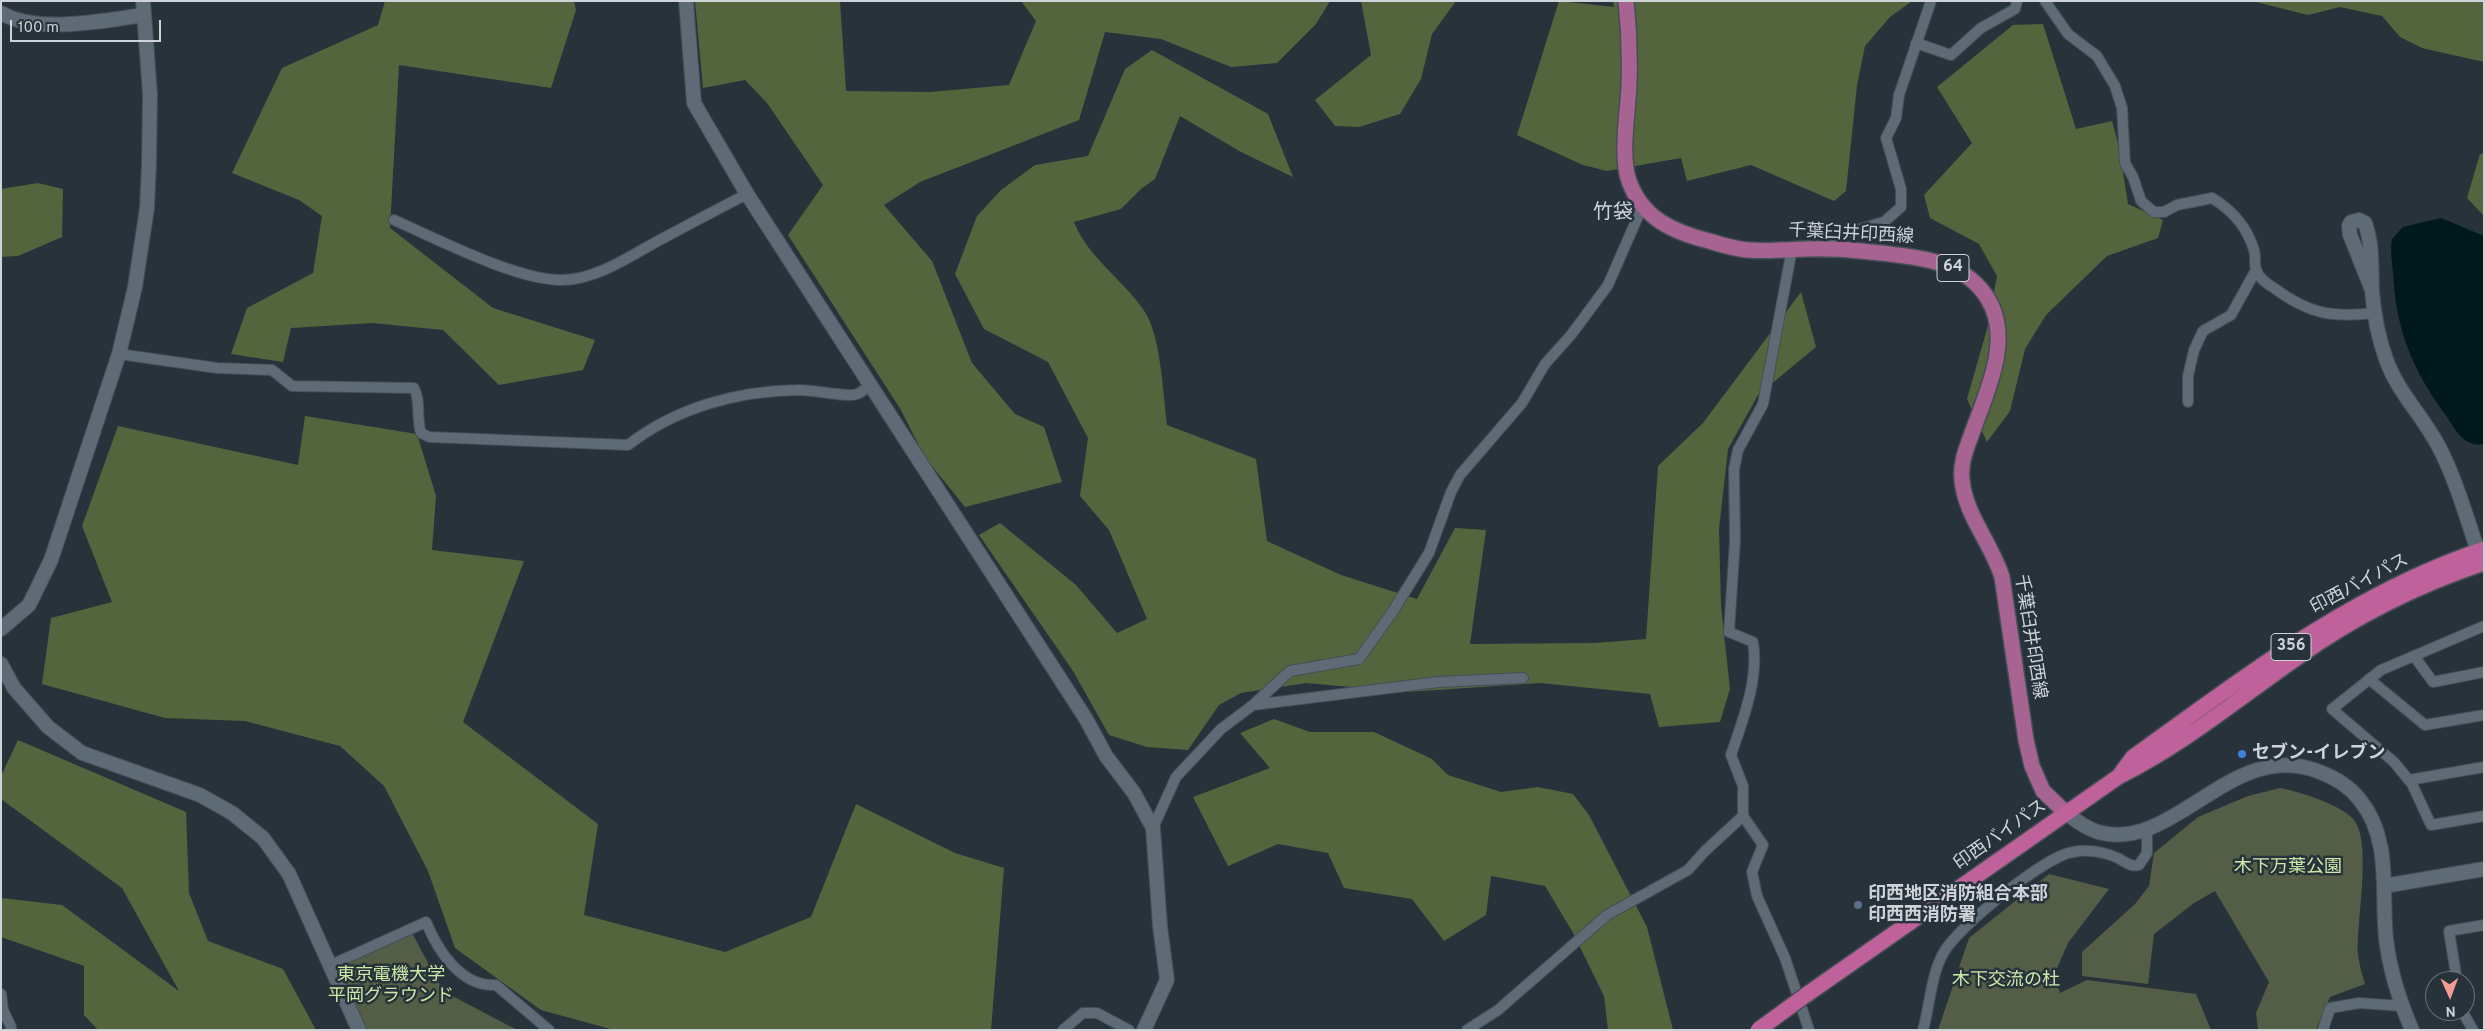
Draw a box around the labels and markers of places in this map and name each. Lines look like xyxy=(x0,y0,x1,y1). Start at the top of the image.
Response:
place label: セブン-イレブン xyxy=(2252,743,2385,765)
marker: セブン-イレブン xyxy=(2236,748,2248,760)
place label: 印西地区消防組合本部 印西西消防署 xyxy=(1868,884,2048,926)
marker: 印西地区消防組合本部 印西西消防署 xyxy=(1852,899,1864,911)

